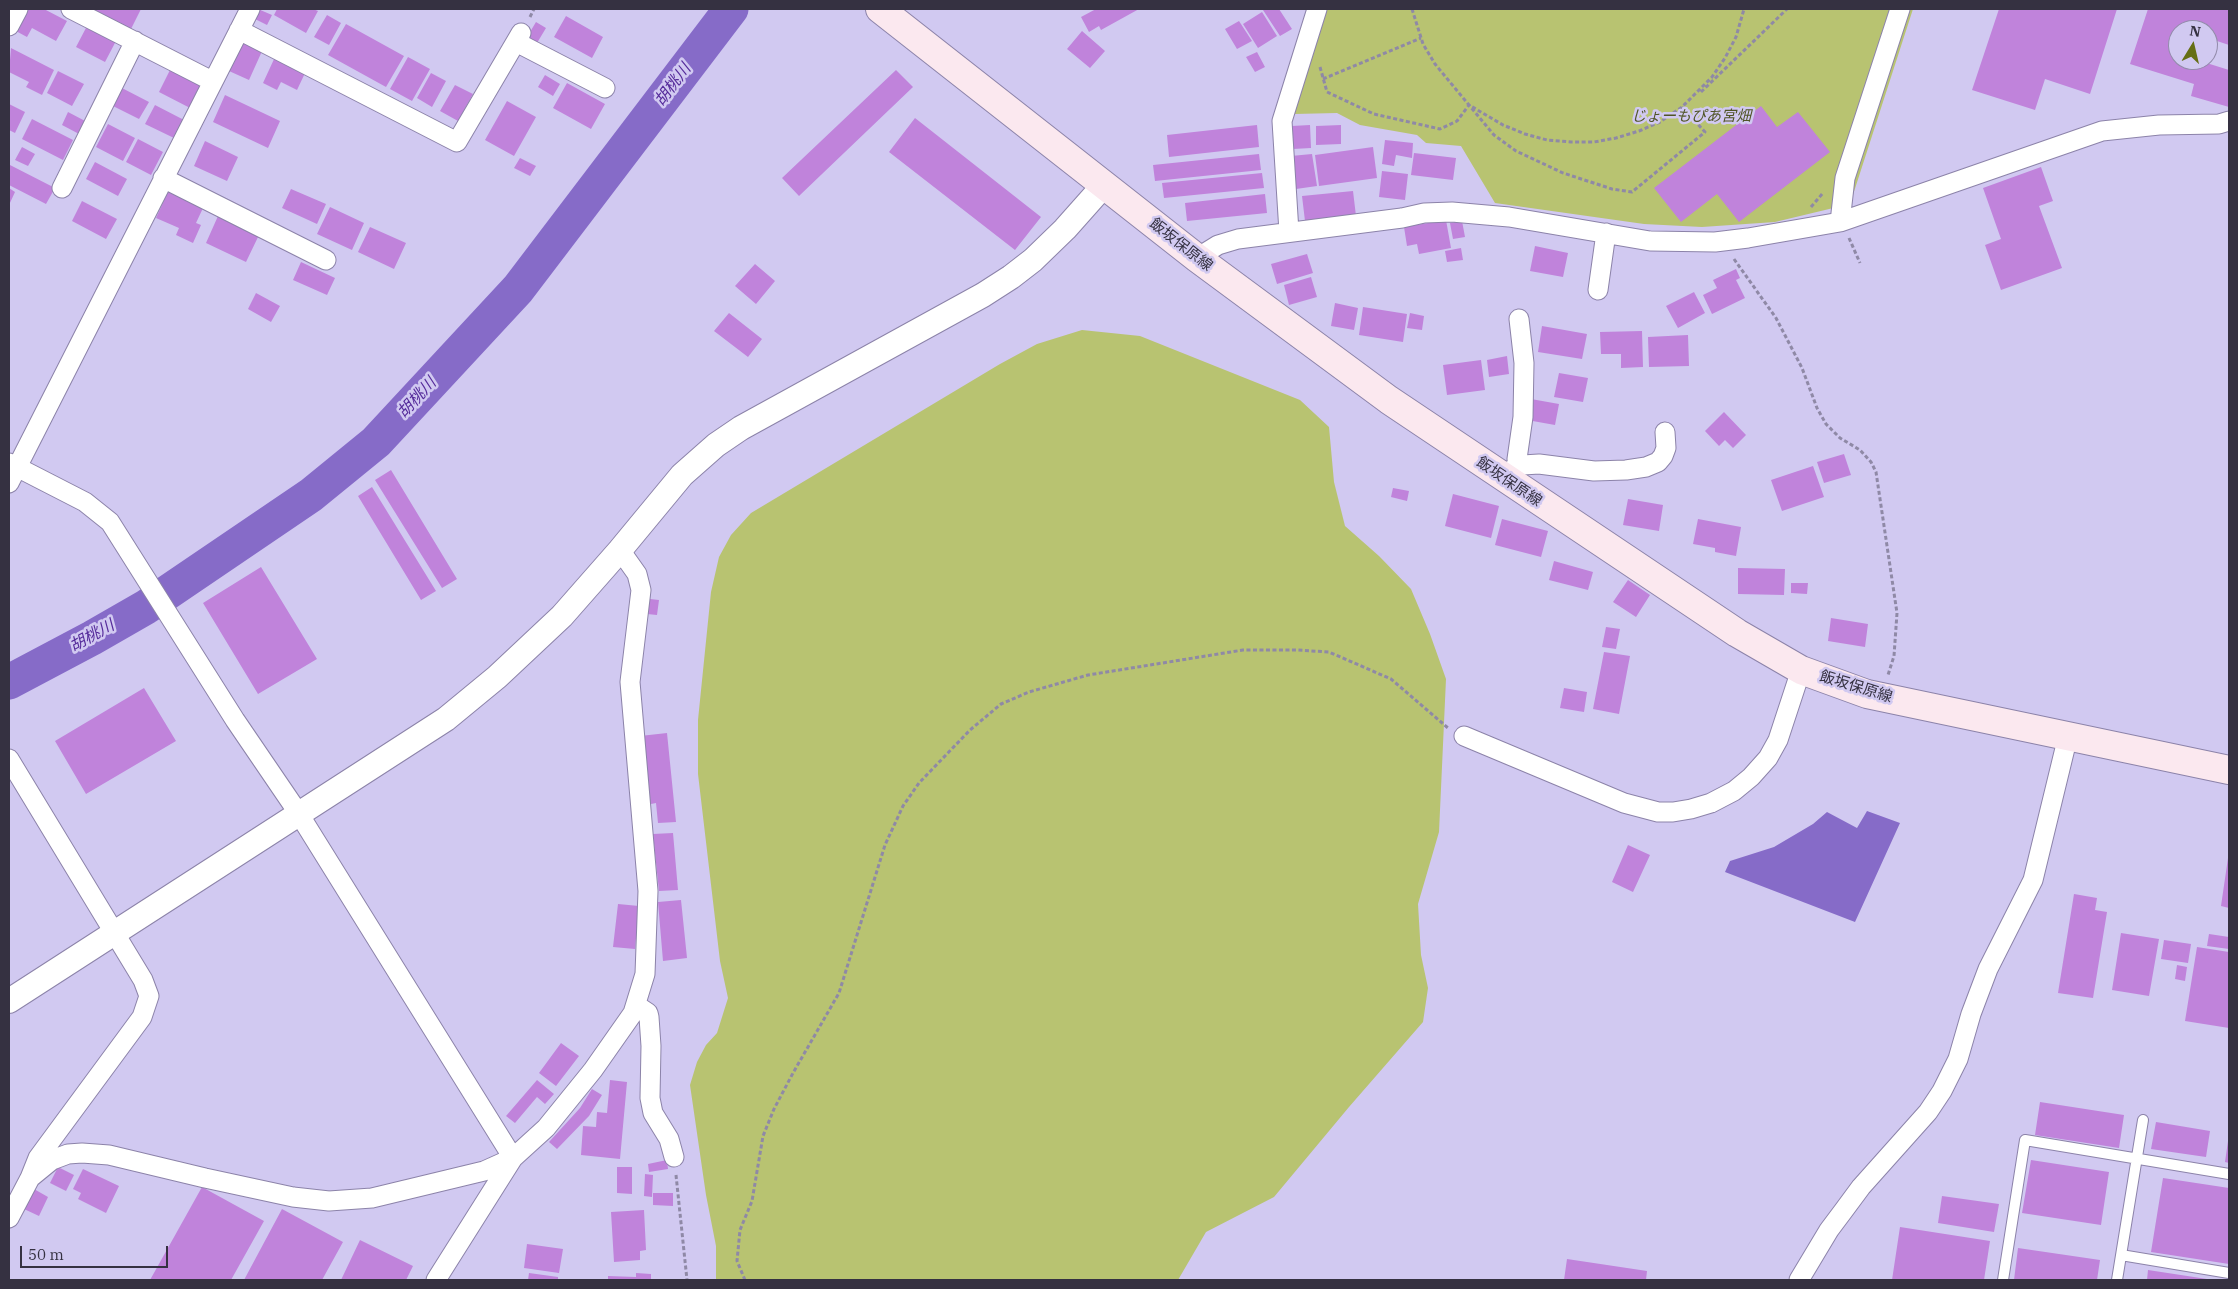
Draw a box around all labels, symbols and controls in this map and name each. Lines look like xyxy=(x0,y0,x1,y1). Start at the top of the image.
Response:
north arrow xyxy=(2168,20,2218,70)
text: N xyxy=(2188,21,2202,41)
water label: 胡桃川 xyxy=(651,60,695,110)
park label: じょーもぴあ宮畑 xyxy=(1631,108,1751,126)
street label: 飯坂保原線 xyxy=(1146,215,1216,275)
water label: 胡桃川 xyxy=(394,374,440,422)
street label: 飯坂保原線 xyxy=(1473,454,1545,510)
water label: 胡桃川 xyxy=(66,616,118,656)
street label: 飯坂保原線 xyxy=(1818,667,1894,707)
scale bar xyxy=(22,1236,170,1268)
text: 50 m xyxy=(28,1245,64,1264)

